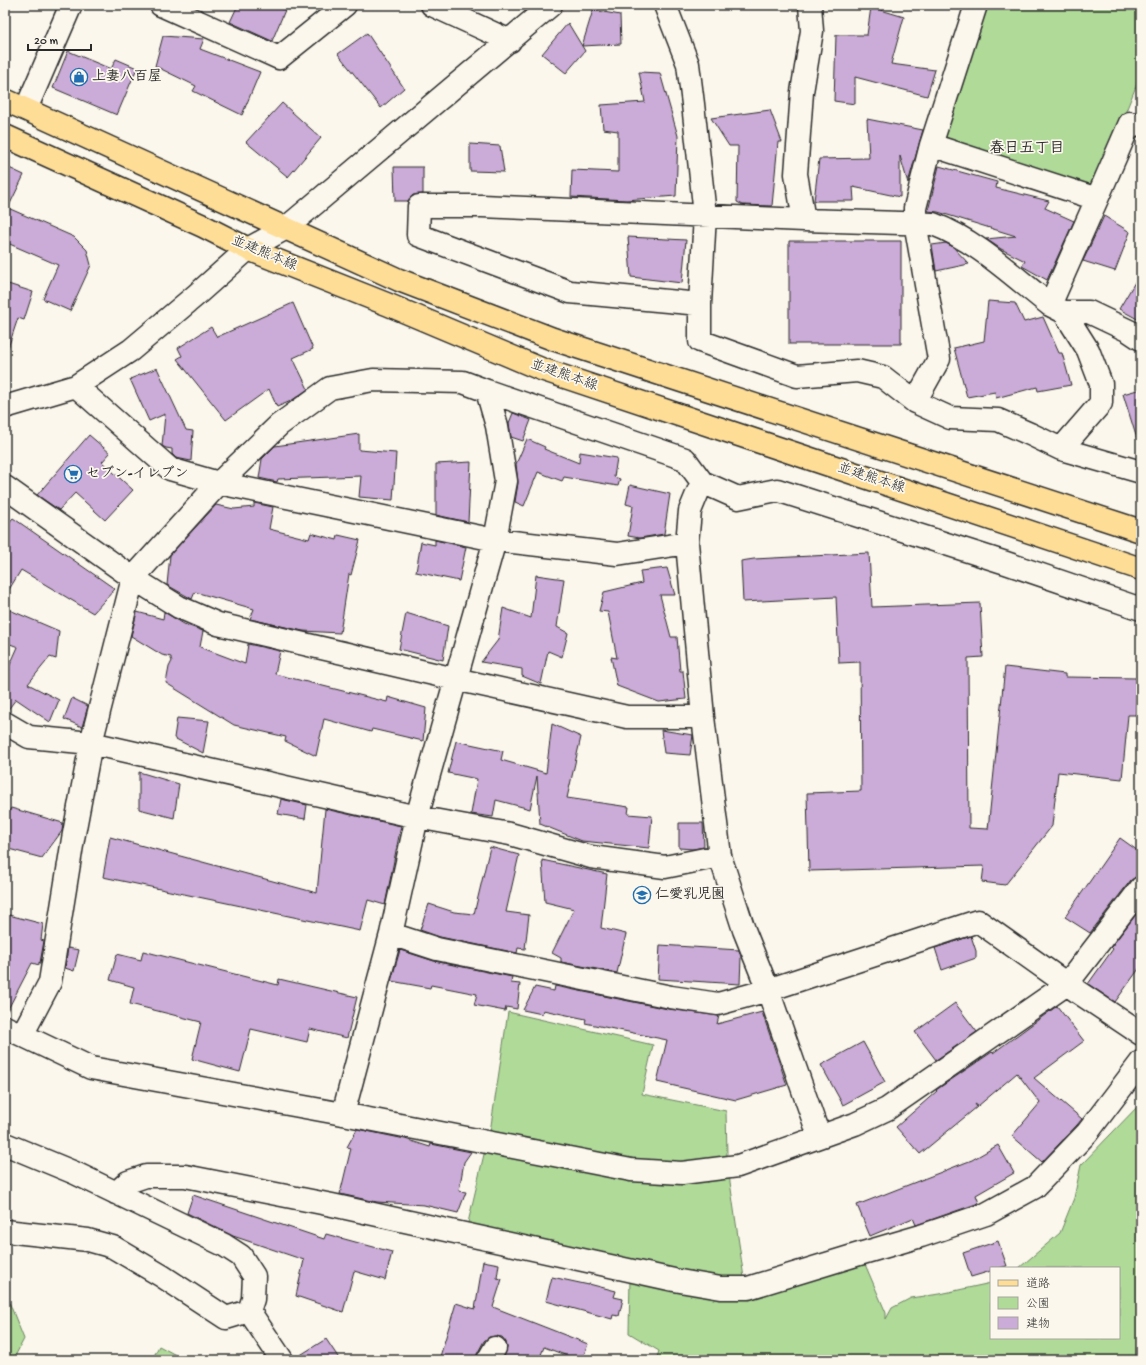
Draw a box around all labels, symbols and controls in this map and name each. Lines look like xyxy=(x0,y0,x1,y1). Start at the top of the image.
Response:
scale bar xyxy=(28,26,91,52)
text: 20 m xyxy=(34,35,59,49)
shop icon: 上妻八百屋 xyxy=(69,67,89,87)
place label: 上妻八百屋 xyxy=(92,68,162,86)
district label: 春日五丁目 xyxy=(989,139,1065,158)
street label: 並建熊本線 xyxy=(228,233,300,275)
street label: 並建熊本線 xyxy=(528,357,600,395)
street label: 並建熊本線 xyxy=(835,460,907,498)
supermarket icon: セブン-イレブン xyxy=(63,464,83,484)
place label: セブン-イレブン xyxy=(86,465,188,483)
school or university icon: 仁愛乳児園 xyxy=(632,885,652,905)
place label: 仁愛乳児園 xyxy=(655,886,725,904)
legend xyxy=(990,1267,1120,1339)
text: 道路 xyxy=(1026,1277,1050,1292)
text: 公園 xyxy=(1026,1297,1050,1312)
text: 建物 xyxy=(1026,1317,1050,1332)

